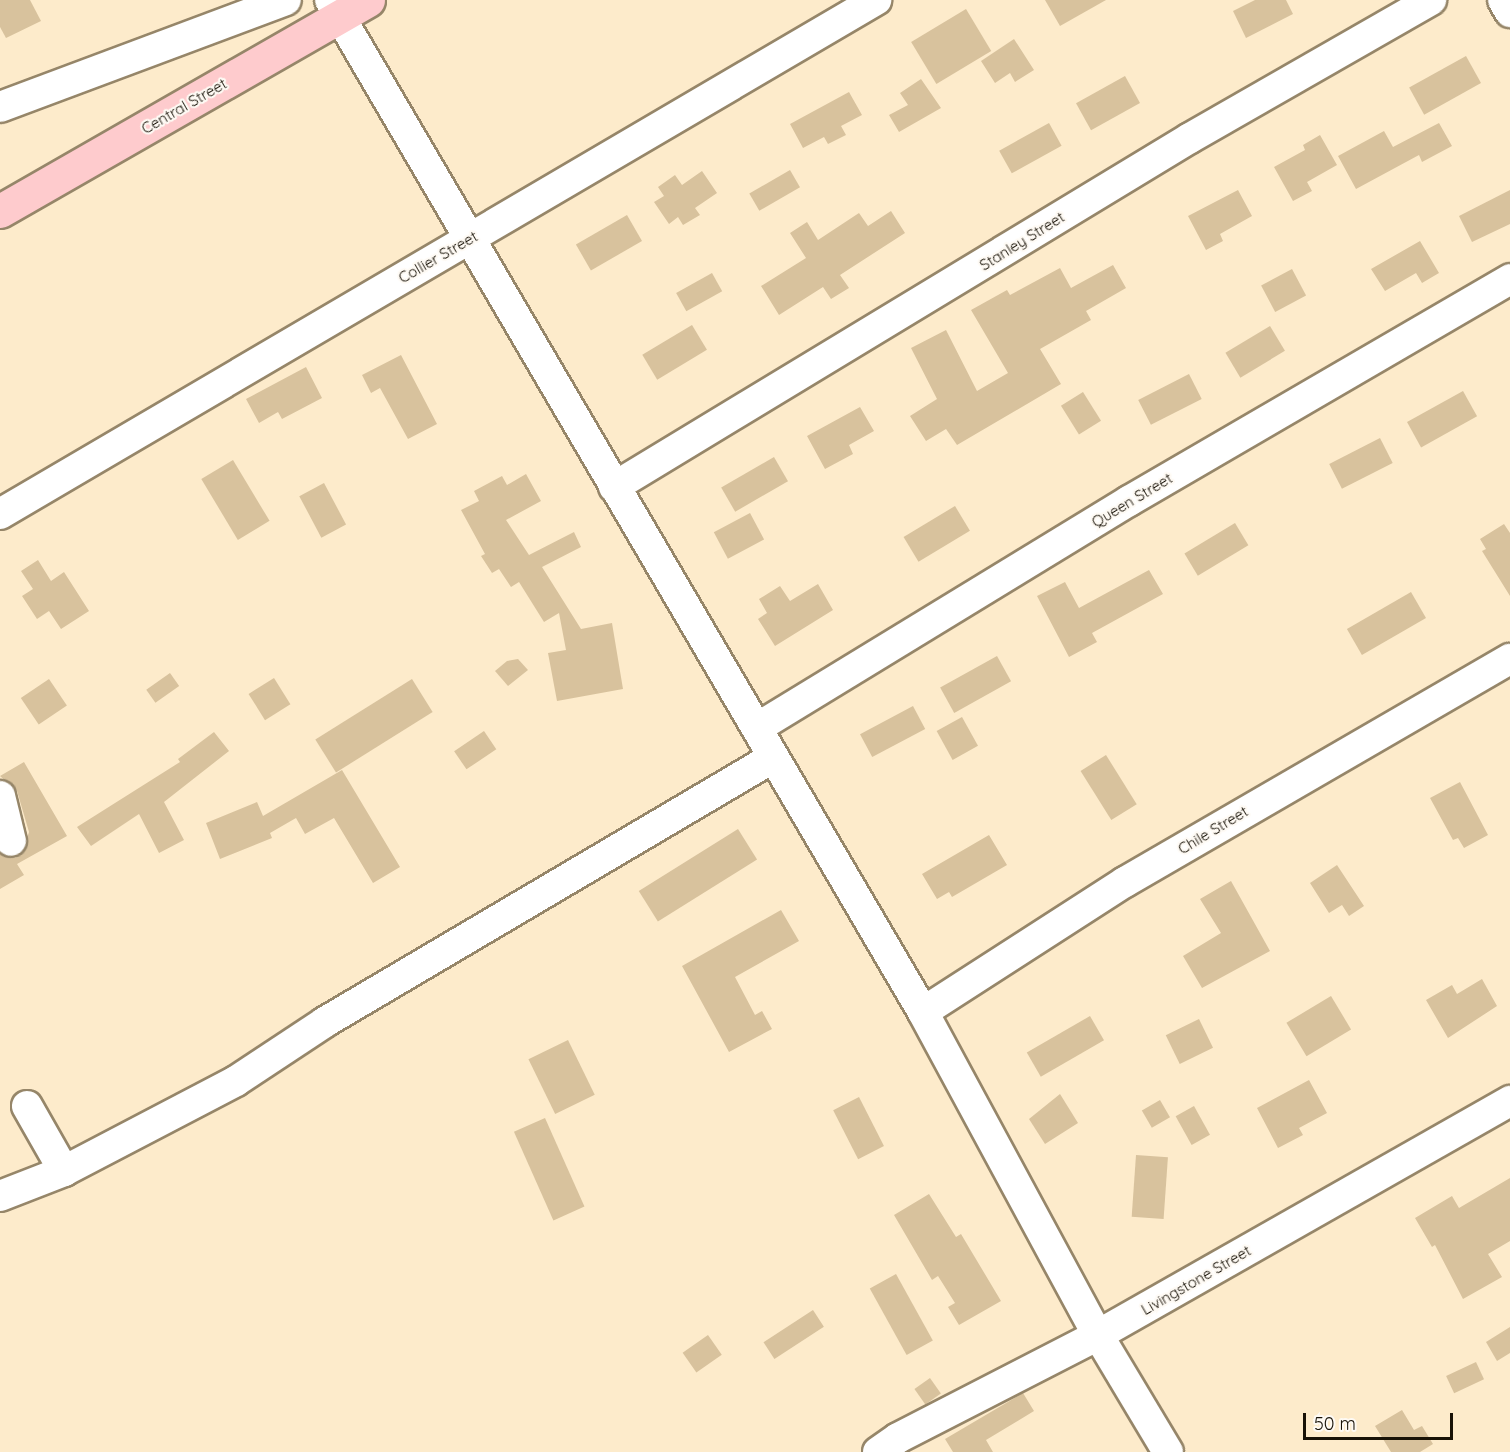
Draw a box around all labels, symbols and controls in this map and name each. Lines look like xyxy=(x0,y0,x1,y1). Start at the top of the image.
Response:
street label: Central Street xyxy=(138,74,230,138)
street label: Stanley Street xyxy=(976,208,1068,274)
street label: Collier Street xyxy=(395,227,481,287)
street label: Queen Street xyxy=(1088,469,1176,531)
street label: Chile Street xyxy=(1175,802,1251,858)
street label: Livingstone Street xyxy=(1138,1241,1254,1319)
scale bar xyxy=(1306,1401,1456,1439)
text: 50 m xyxy=(1314,1412,1356,1435)

